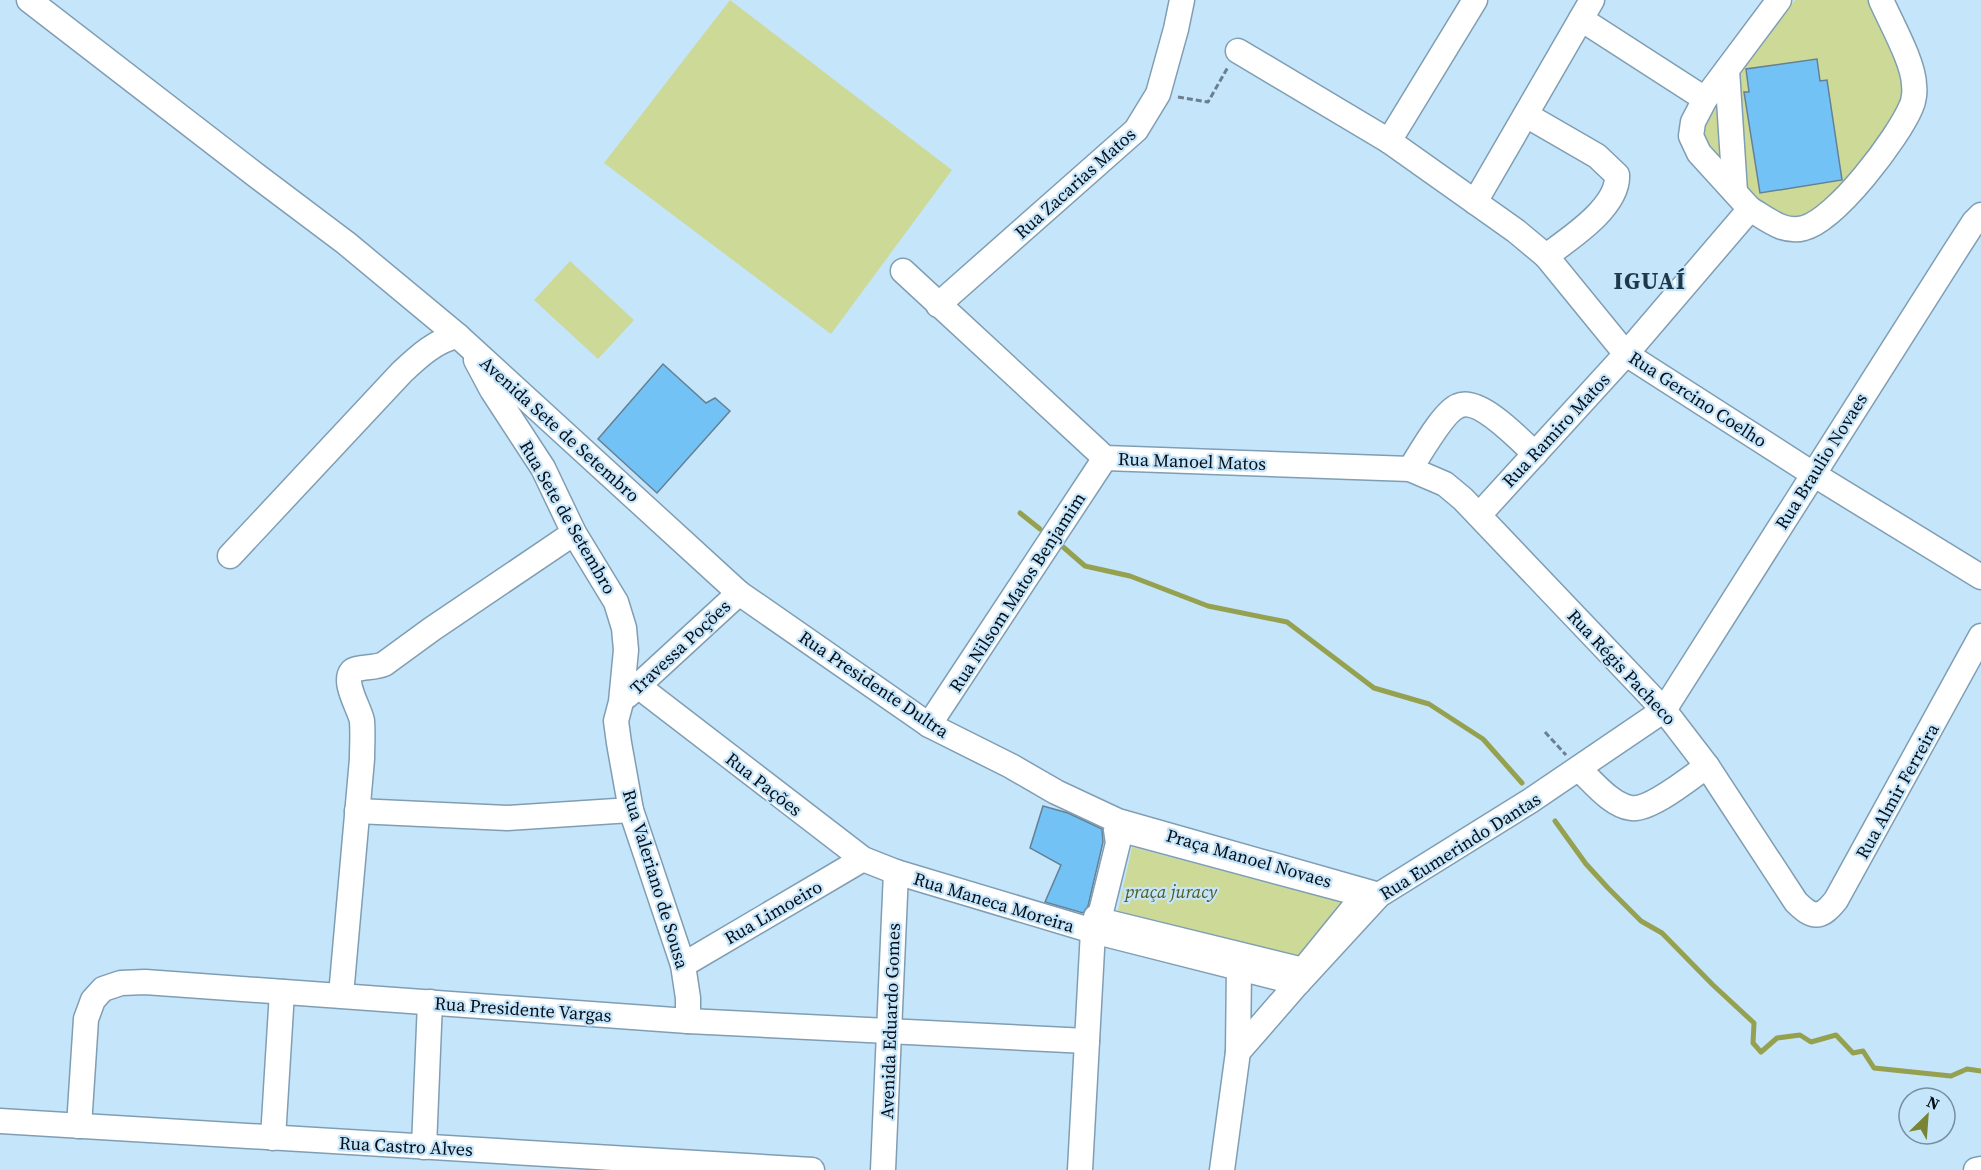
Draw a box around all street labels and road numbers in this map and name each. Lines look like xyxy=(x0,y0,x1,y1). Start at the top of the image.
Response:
street label: Rua Zacarias Matos xyxy=(1009,122,1141,244)
street label: Rua Gercino Coelho xyxy=(1624,345,1772,453)
street label: Avenida Sete de Setembro xyxy=(475,350,645,508)
street label: Rua Ramiro Matos xyxy=(1496,367,1616,493)
street label: Rua Braulio Novaes xyxy=(1769,388,1873,534)
street label: Rua Sete de Setembro xyxy=(514,435,622,599)
street label: Rua Manoel Matos xyxy=(1117,446,1267,476)
street label: Rua Nilsom Matos Benjamim xyxy=(943,487,1091,697)
street label: Travessa Poções xyxy=(624,594,736,700)
street label: Rua Régis Pacheco xyxy=(1562,604,1682,730)
street label: Rua Presidente Dultra xyxy=(794,624,955,744)
street label: Rua Almir Ferreira xyxy=(1849,718,1945,863)
street label: Rua Pações xyxy=(721,746,808,822)
street label: Rua Valeriano de Sousa xyxy=(617,786,695,972)
street label: Rua Eumerindo Dantas xyxy=(1375,786,1545,906)
street label: Praça Manoel Novaes xyxy=(1163,822,1335,894)
street label: Rua Maneca Moreira xyxy=(911,866,1078,939)
street label: Rua Limoeiro xyxy=(719,874,827,950)
street label: Avenida Eduardo Gomes xyxy=(874,922,906,1119)
street label: Rua Presidente Vargas xyxy=(434,990,613,1028)
street label: Rua Castro Alves xyxy=(338,1130,474,1162)

